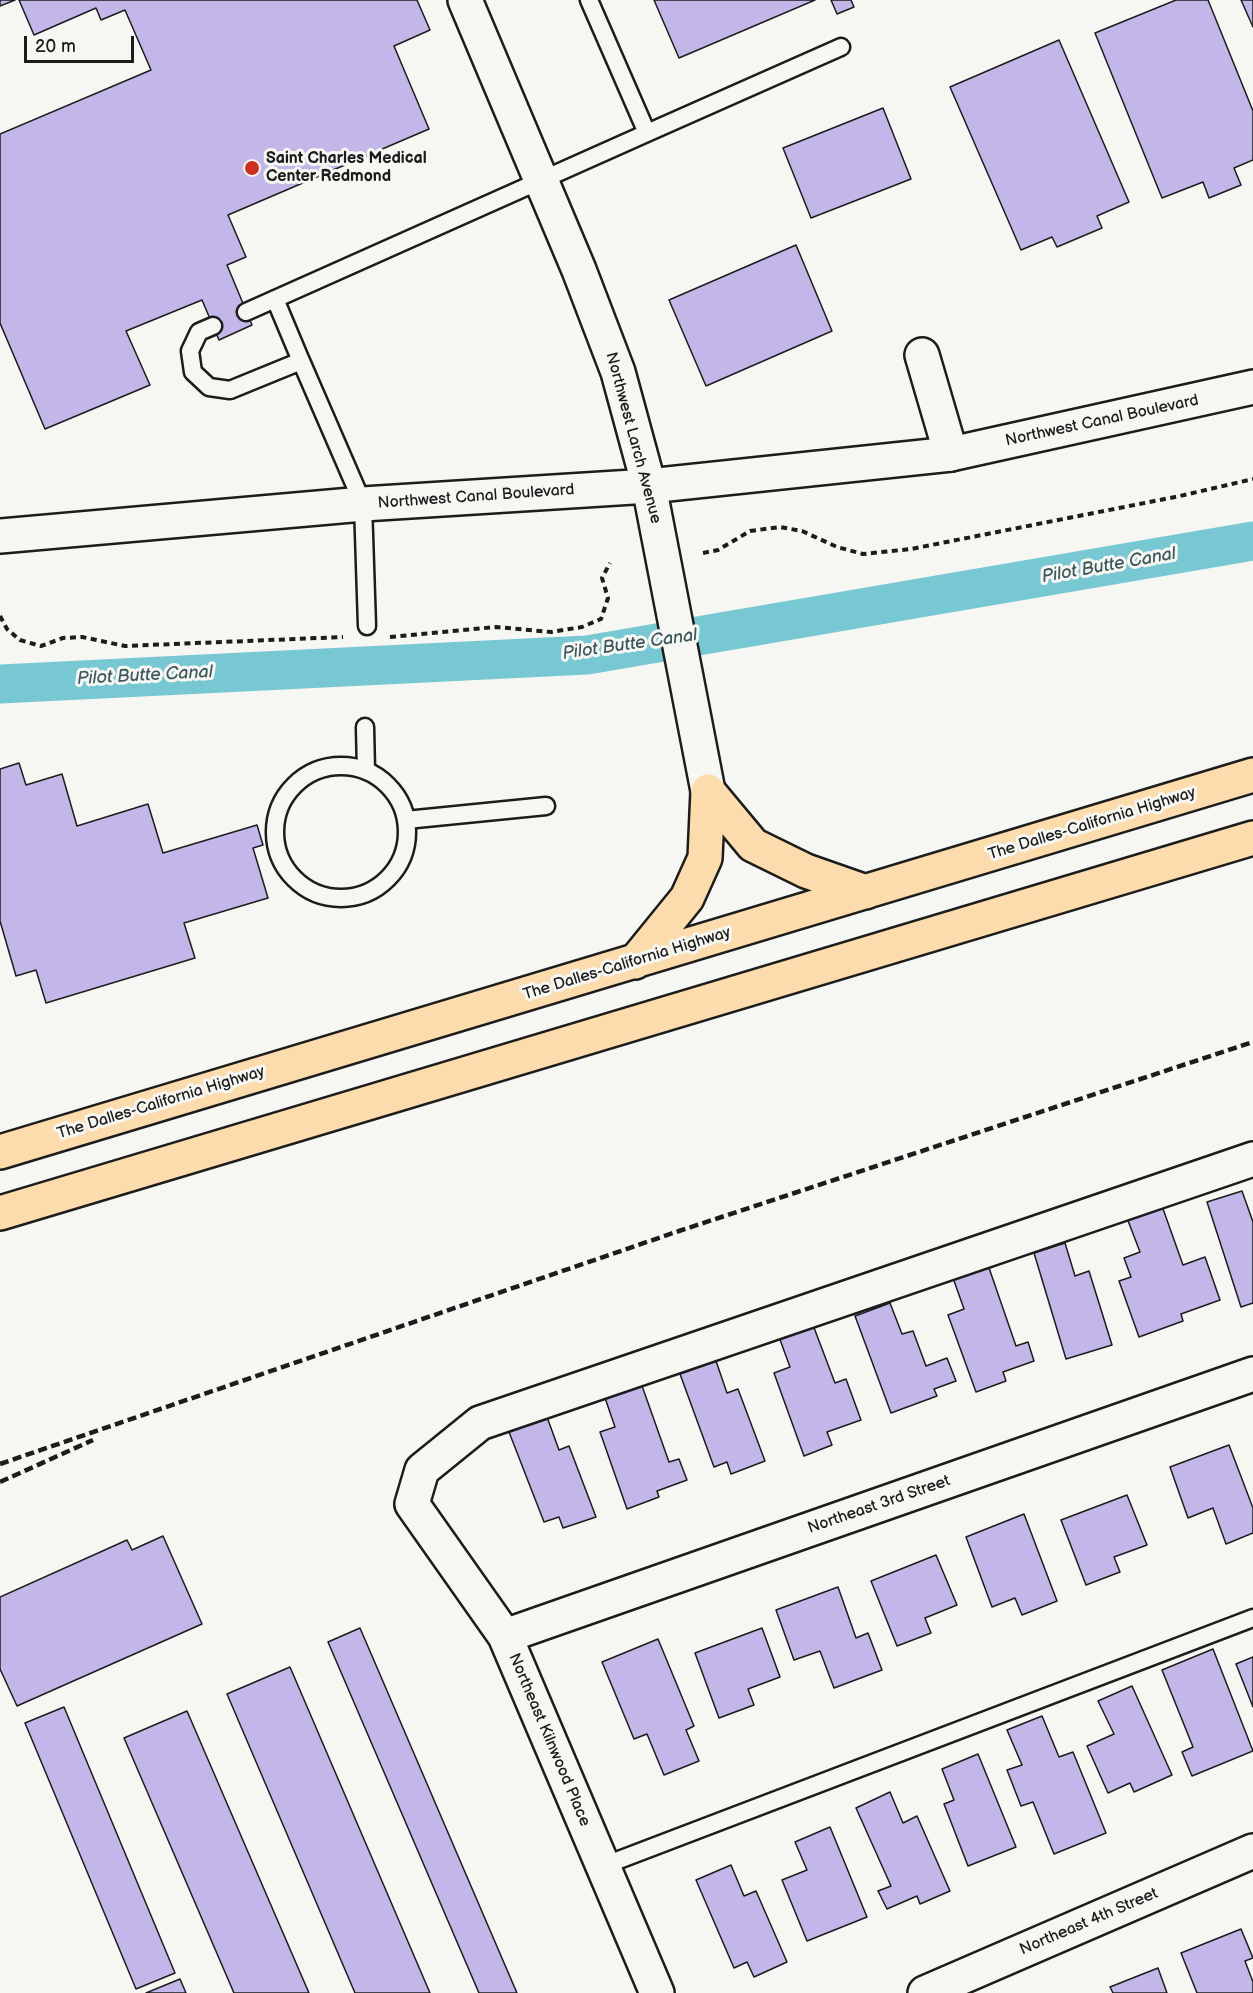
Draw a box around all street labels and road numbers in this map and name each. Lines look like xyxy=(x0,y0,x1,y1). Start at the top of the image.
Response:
street label: Northwest Larch Avenue xyxy=(601,350,665,526)
street label: Northwest Canal Boulevard xyxy=(1004,391,1200,451)
street label: Northwest Canal Boulevard xyxy=(377,481,575,513)
street label: The Dalles-California Highway xyxy=(986,783,1198,865)
street label: The Dalles-California Highway xyxy=(521,923,733,1005)
street label: The Dalles-California Highway xyxy=(55,1062,267,1144)
street label: Northeast 3rd Street xyxy=(805,1472,953,1538)
street label: Northeast Kilnwood Place xyxy=(504,1651,594,1829)
street label: Northeast 4th Street xyxy=(1017,1884,1161,1960)

